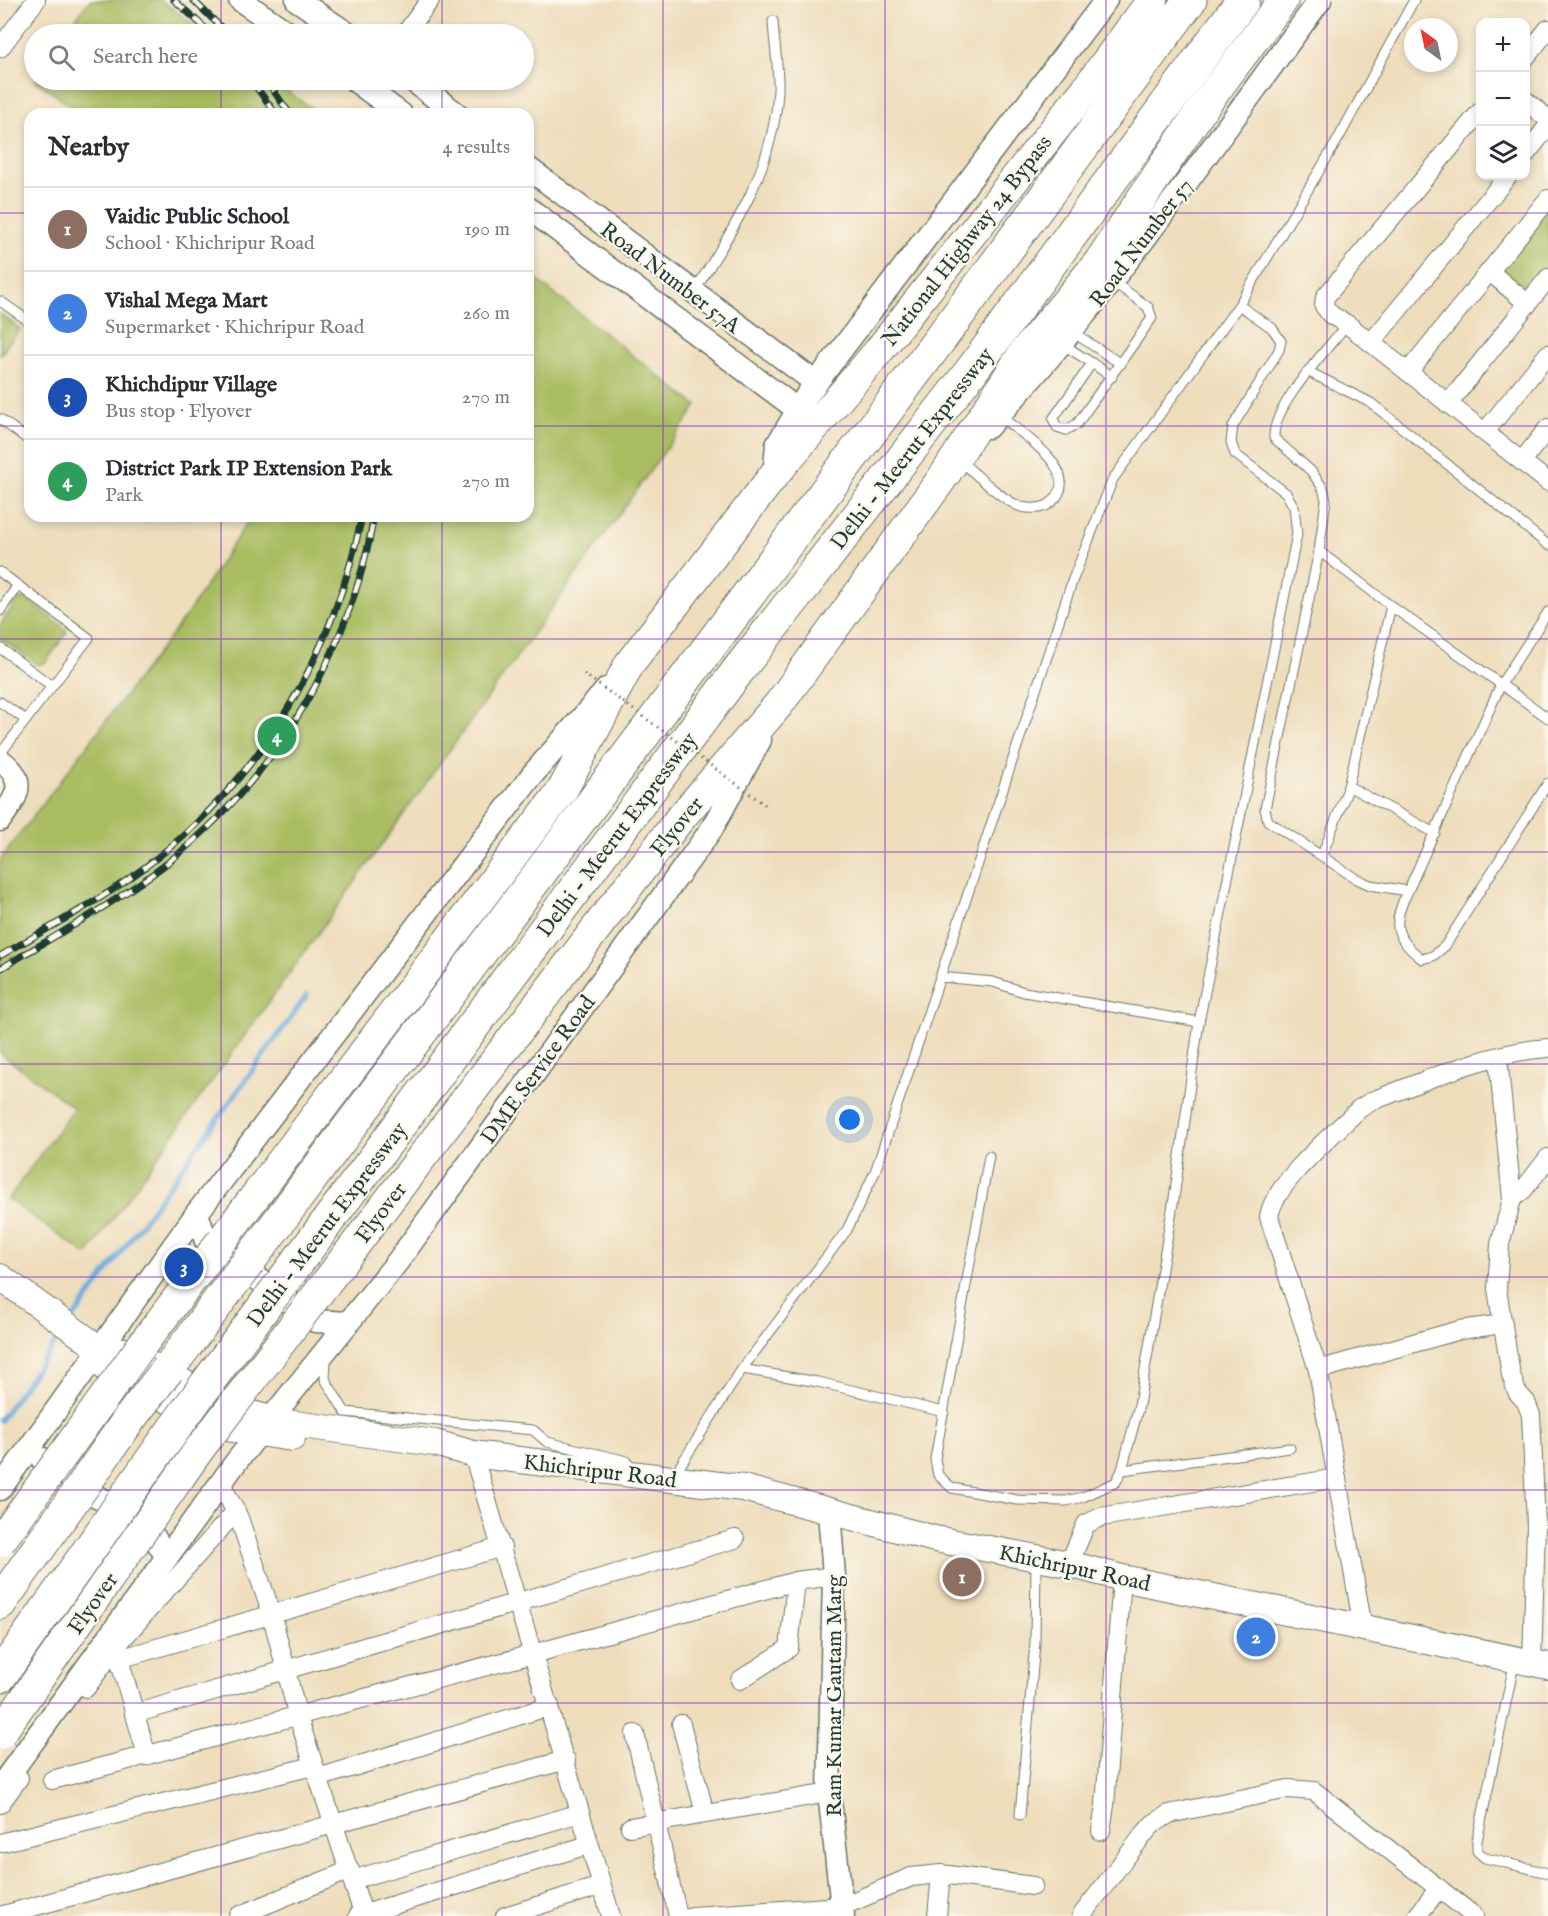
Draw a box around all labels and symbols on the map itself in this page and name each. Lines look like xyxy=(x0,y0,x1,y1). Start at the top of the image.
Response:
north arrow xyxy=(1404,18,1458,72)
street label: National Highway 24 Bypass xyxy=(876,130,1059,353)
street label: Road Number 57 xyxy=(1084,173,1199,313)
street label: Road Number 57A xyxy=(594,217,747,341)
street label: Delhi - Meerut Expressway xyxy=(825,342,1001,556)
pin: 4 xyxy=(258,714,296,758)
street label: Delhi - Meerut Expressway xyxy=(531,727,704,943)
street label: Flyover xyxy=(645,791,710,863)
street label: DME Service Road xyxy=(475,990,602,1150)
your location xyxy=(835,1105,864,1134)
street label: Delhi - Meerut Expressway xyxy=(241,1117,414,1333)
street label: Flyover xyxy=(349,1177,414,1249)
pin: 3 xyxy=(164,1244,204,1290)
street label: Khichripur Road xyxy=(521,1449,678,1495)
street label: Khichripur Road xyxy=(996,1539,1153,1599)
pin: 1 xyxy=(942,1554,982,1600)
street label: Flyover xyxy=(62,1568,125,1641)
street label: Ram Kumar Gautam Marg xyxy=(821,1574,849,1817)
pin: 2 xyxy=(1236,1614,1276,1660)

